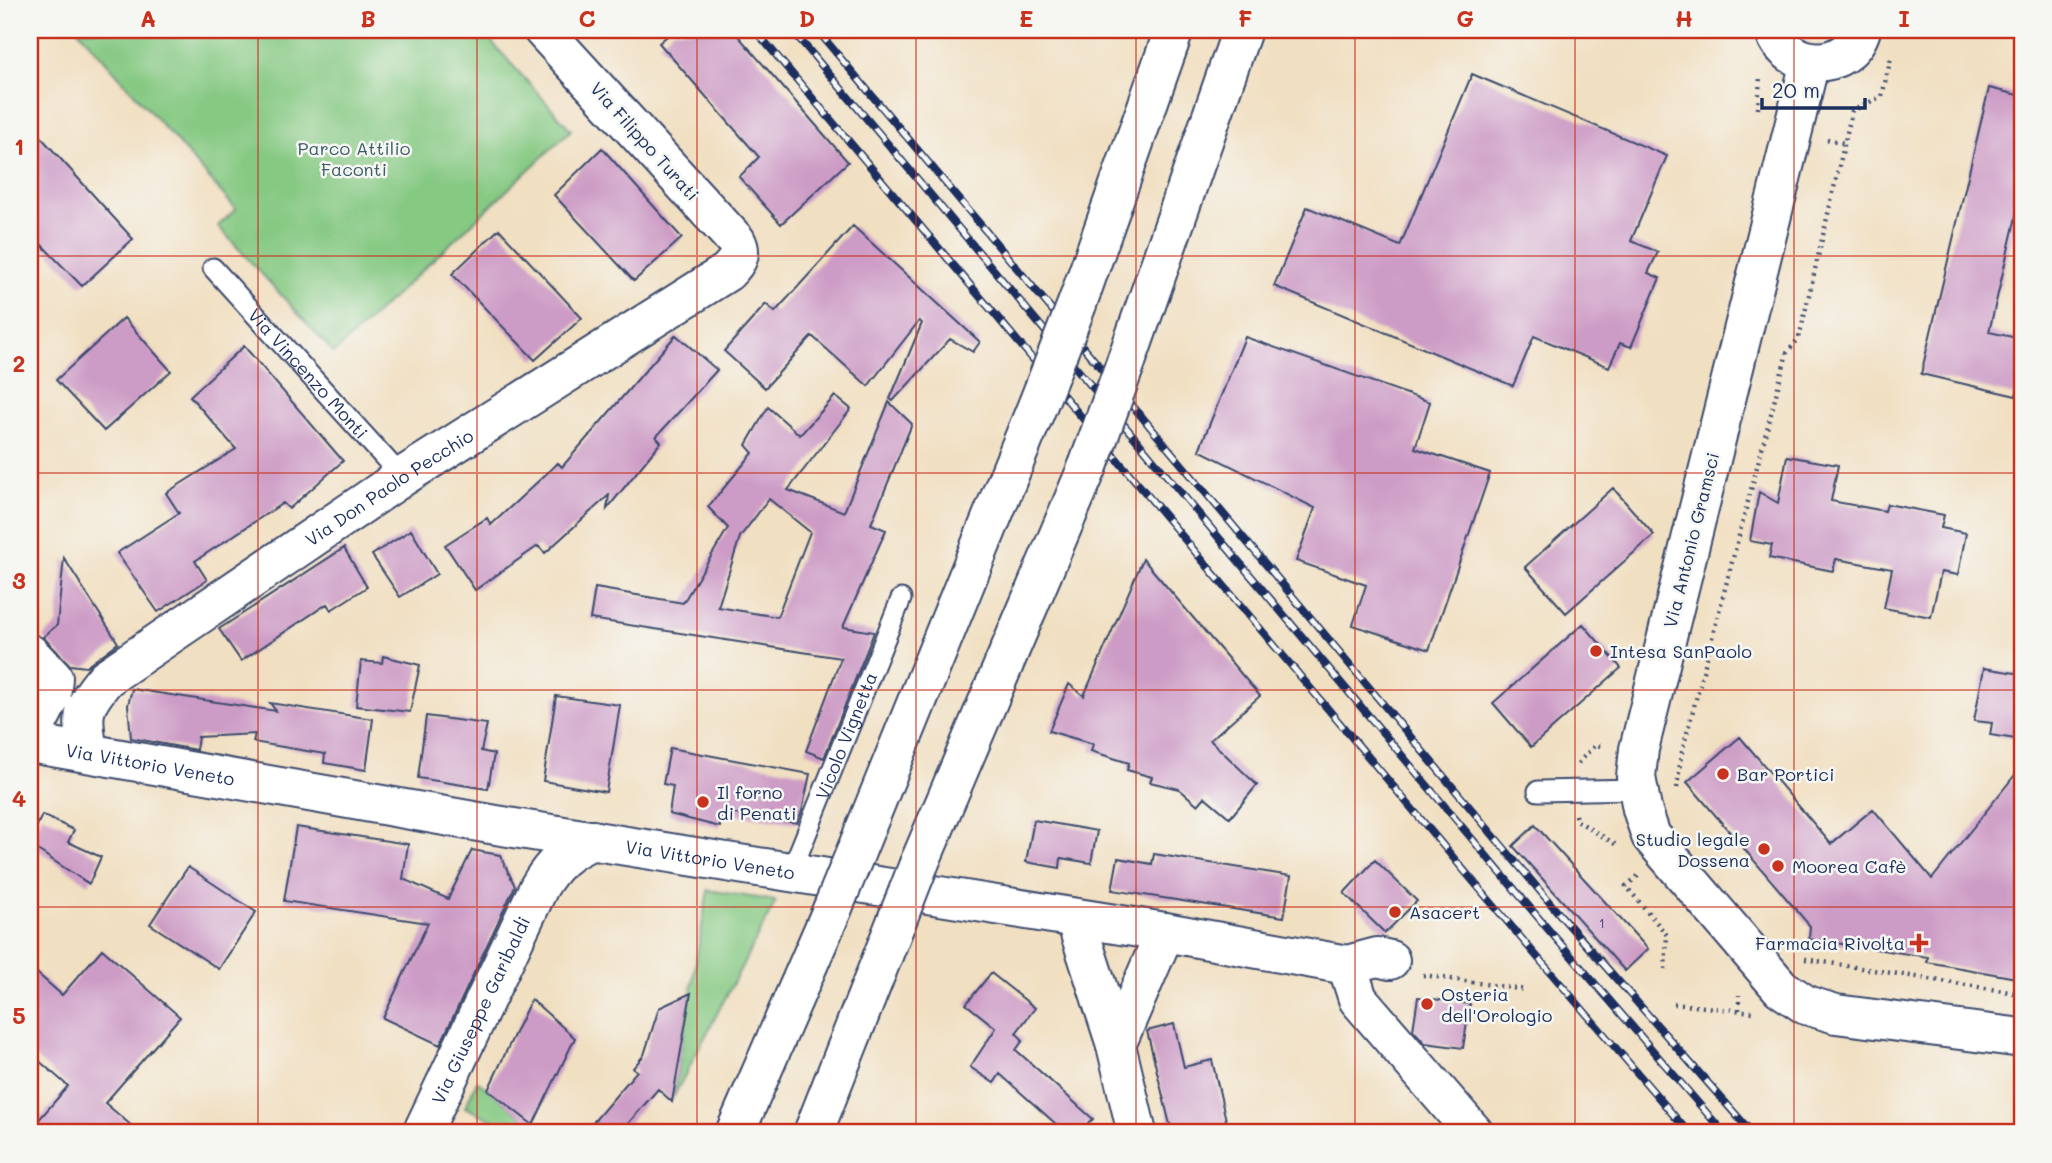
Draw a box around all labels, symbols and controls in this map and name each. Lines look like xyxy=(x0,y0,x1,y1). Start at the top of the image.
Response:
text: A xyxy=(140,3,156,33)
text: B xyxy=(360,3,376,33)
text: C xyxy=(578,3,596,33)
text: D xyxy=(799,3,815,33)
text: E xyxy=(1019,3,1033,33)
text: F xyxy=(1238,3,1252,33)
text: G xyxy=(1456,3,1474,33)
text: H xyxy=(1675,3,1693,33)
text: I xyxy=(1898,3,1910,33)
scale bar xyxy=(1762,66,1865,110)
text: 20 m xyxy=(1772,76,1820,103)
street label: Via Filippo Turati xyxy=(585,77,705,205)
text: 1 xyxy=(14,131,24,161)
park label: Parco Attilio Faconti xyxy=(298,136,411,181)
street label: Via Vincenzo Monti xyxy=(243,303,373,444)
text: 2 xyxy=(13,348,25,378)
street label: Via Don Paolo Pecchio xyxy=(300,423,478,551)
street label: Via Antonio Gramsci xyxy=(1658,450,1724,630)
text: 3 xyxy=(12,565,26,595)
place label: Intesa SanPaolo xyxy=(1610,639,1752,663)
marker: Intesa SanPaolo xyxy=(1588,643,1604,659)
street label: Vicolo Vignetta xyxy=(810,669,882,803)
street label: Via Vittorio Veneto xyxy=(64,737,237,791)
place label: Bar Portici xyxy=(1737,762,1834,786)
marker: Bar Portici xyxy=(1715,766,1731,782)
place label: Il forno di Penati xyxy=(717,780,796,825)
text: 4 xyxy=(12,783,26,813)
marker: Il forno di Penati xyxy=(695,794,711,810)
place label: Studio legale Dossena xyxy=(1636,827,1750,872)
street label: Via Vittorio Veneto xyxy=(624,834,797,885)
marker: Studio legale Dossena xyxy=(1756,841,1772,857)
place label: Moorea Cafè xyxy=(1792,854,1906,878)
marker: Moorea Cafè xyxy=(1770,858,1786,874)
place label: Asacert xyxy=(1409,900,1480,924)
marker: Asacert xyxy=(1387,904,1403,920)
street label: Via Giuseppe Garibaldi xyxy=(426,912,535,1108)
house number: 1 xyxy=(1599,913,1605,932)
place label: Farmacia Rivolta xyxy=(1755,931,1905,955)
marker: Farmacia Rivolta xyxy=(1911,935,1927,951)
place label: Osteria dell'Orologio xyxy=(1441,982,1553,1027)
marker: Osteria dell'Orologio xyxy=(1419,996,1435,1012)
text: 5 xyxy=(12,1000,26,1030)

